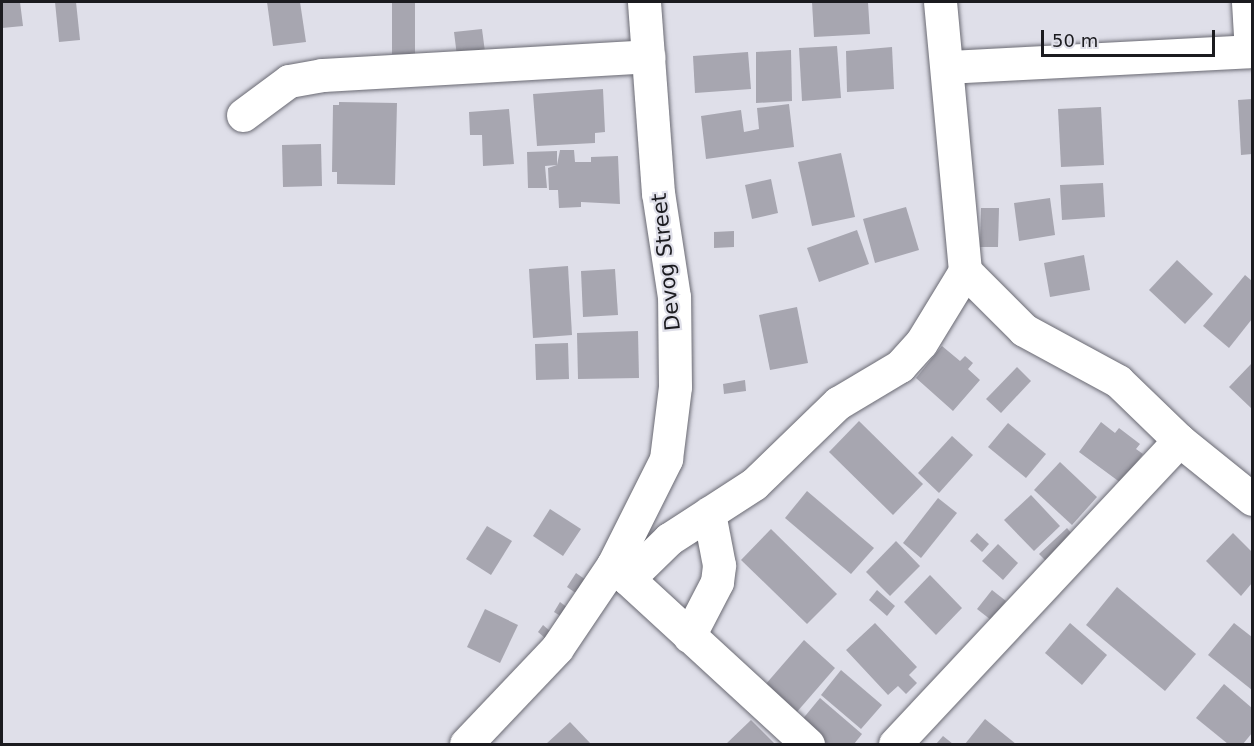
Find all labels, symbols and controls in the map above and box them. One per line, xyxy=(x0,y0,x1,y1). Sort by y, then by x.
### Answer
scale bar xyxy=(1044,18,1218,56)
text: 50 m xyxy=(1052,30,1098,51)
street label: Devog Street xyxy=(646,192,686,332)

